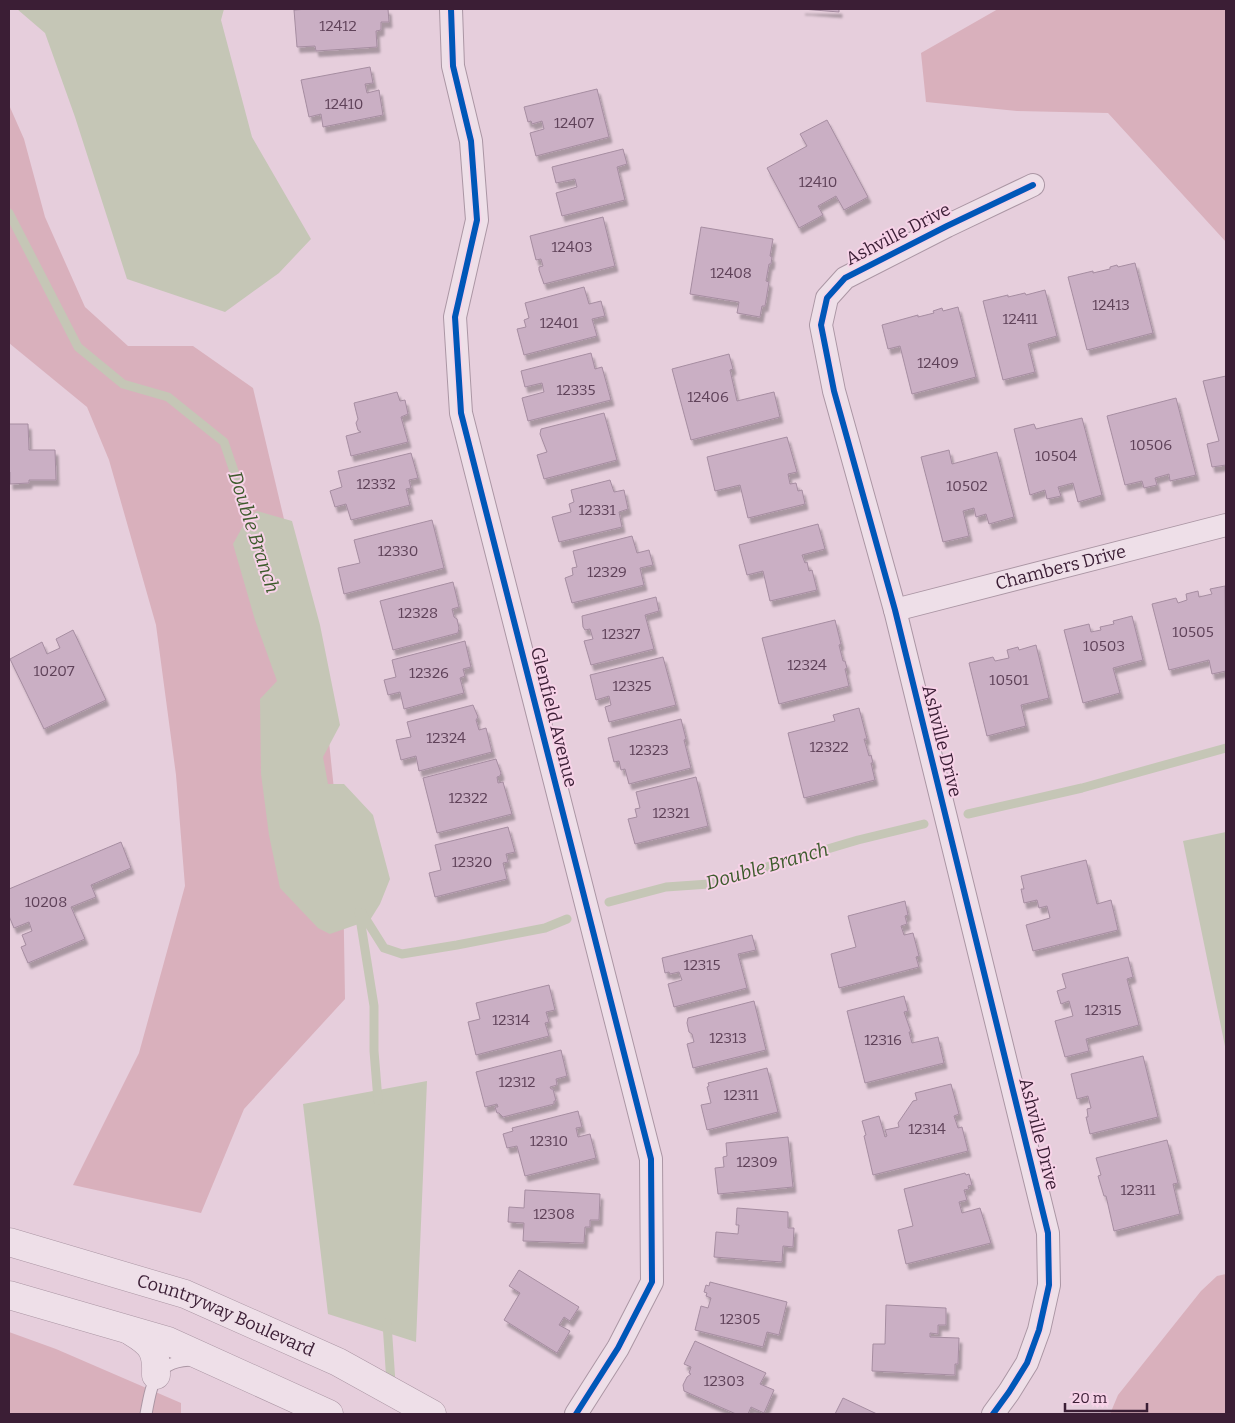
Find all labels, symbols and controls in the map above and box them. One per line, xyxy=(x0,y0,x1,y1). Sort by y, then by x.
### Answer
house number: 12412 xyxy=(319,17,357,35)
house number: 12410 xyxy=(325,95,363,113)
house number: 12407 xyxy=(554,114,595,132)
house number: 12410 xyxy=(799,173,837,191)
street label: Ashville Drive xyxy=(842,198,954,270)
house number: 12403 xyxy=(551,238,593,256)
house number: 12408 xyxy=(710,264,752,282)
house number: 12413 xyxy=(1092,296,1130,314)
house number: 12411 xyxy=(1002,310,1038,328)
house number: 12401 xyxy=(540,314,578,332)
house number: 12409 xyxy=(917,354,959,372)
house number: 12335 xyxy=(556,381,596,399)
house number: 12406 xyxy=(687,388,729,406)
house number: 10506 xyxy=(1130,436,1172,454)
house number: 10504 xyxy=(1035,447,1077,465)
water label: Double Branch xyxy=(224,468,284,596)
house number: 12332 xyxy=(356,475,396,493)
house number: 10502 xyxy=(946,477,988,495)
house number: 12331 xyxy=(578,501,616,519)
street label: Chambers Drive xyxy=(993,540,1128,595)
house number: 12330 xyxy=(378,542,418,560)
house number: 12329 xyxy=(587,563,627,581)
house number: 12328 xyxy=(398,604,438,622)
house number: 10505 xyxy=(1172,623,1214,641)
house number: 12327 xyxy=(602,625,641,643)
house number: 10503 xyxy=(1083,637,1125,655)
street label: Glenfield Avenue xyxy=(526,645,582,789)
house number: 12324 xyxy=(787,656,827,674)
house number: 10207 xyxy=(33,662,75,680)
house number: 12326 xyxy=(409,664,449,682)
house number: 10501 xyxy=(989,671,1029,689)
house number: 12325 xyxy=(613,677,651,695)
street label: Ashville Drive xyxy=(917,683,967,799)
house number: 12324 xyxy=(426,729,466,747)
house number: 12322 xyxy=(809,738,849,756)
house number: 12323 xyxy=(629,741,669,759)
house number: 12322 xyxy=(448,789,488,807)
house number: 12321 xyxy=(652,804,690,822)
water label: Double Branch xyxy=(703,838,831,894)
house number: 12320 xyxy=(452,853,492,871)
house number: 10208 xyxy=(25,893,67,911)
house number: 12315 xyxy=(684,956,720,974)
house number: 12315 xyxy=(1085,1001,1121,1019)
house number: 12314 xyxy=(492,1011,530,1029)
house number: 12313 xyxy=(709,1029,747,1047)
house number: 12316 xyxy=(864,1031,902,1049)
house number: 12312 xyxy=(498,1073,536,1091)
street label: Ashville Drive xyxy=(1014,1076,1064,1192)
house number: 12311 xyxy=(724,1086,758,1104)
house number: 12314 xyxy=(908,1120,946,1138)
house number: 12310 xyxy=(530,1132,568,1150)
house number: 12309 xyxy=(736,1153,778,1171)
house number: 12311 xyxy=(1121,1181,1155,1199)
house number: 12308 xyxy=(533,1205,575,1223)
street label: Countryway Boulevard xyxy=(134,1269,318,1361)
house number: 12305 xyxy=(720,1310,760,1328)
house number: 12303 xyxy=(704,1372,744,1390)
scale bar xyxy=(1065,1380,1148,1412)
text: 20 m xyxy=(1072,1389,1108,1407)

